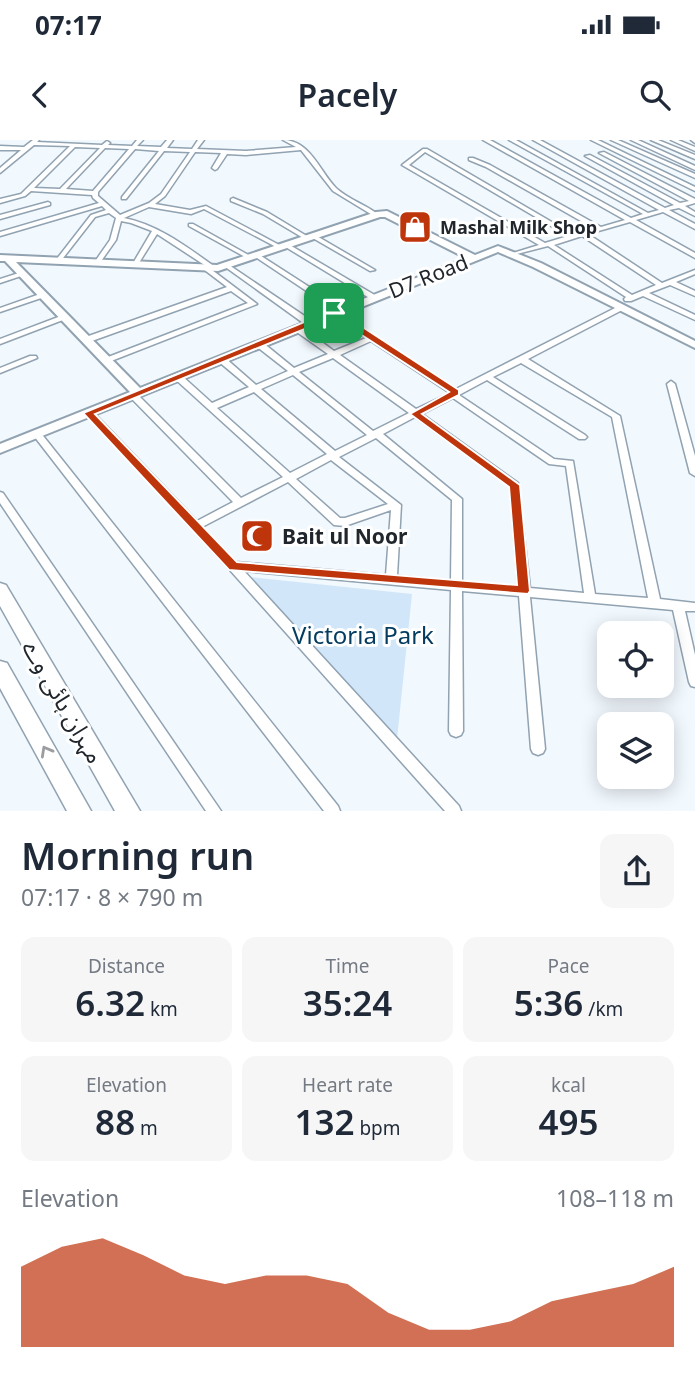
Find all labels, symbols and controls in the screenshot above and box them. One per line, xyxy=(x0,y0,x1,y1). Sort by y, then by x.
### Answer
text: 07:17 xyxy=(35,7,102,43)
text: Pacely xyxy=(298,73,397,116)
icon: back xyxy=(21,76,59,114)
icon: search xyxy=(636,76,674,114)
shop icon: Mashal Milk Shop xyxy=(396,208,434,246)
place label: Mashal Milk Shop xyxy=(440,215,597,239)
street label: D7 Road xyxy=(384,247,472,305)
pin xyxy=(304,283,364,343)
icon: arrive xyxy=(315,294,353,332)
mosque icon: Bait ul Noor xyxy=(238,517,276,555)
place label: Bait ul Noor xyxy=(282,522,408,550)
park label: Victoria Park xyxy=(292,618,434,651)
map controls xyxy=(597,621,674,789)
button: locate xyxy=(597,621,674,698)
street label: مہران ہائی وے xyxy=(15,633,113,769)
button: layers xyxy=(597,712,674,789)
one-way arrow xyxy=(41,746,54,759)
text: Morning run xyxy=(21,829,254,881)
button: share xyxy=(600,834,674,908)
text: 07:17 · 8 × 790 m xyxy=(21,881,203,913)
text: Distance xyxy=(88,953,165,979)
text: Time xyxy=(326,953,369,979)
text: Pace xyxy=(548,953,590,979)
text: 6.32 xyxy=(75,979,145,1026)
text: 35:24 xyxy=(303,979,392,1026)
text: 5:36 xyxy=(514,979,583,1026)
text: km xyxy=(145,996,178,1022)
text: /km xyxy=(583,996,623,1022)
text: Elevation xyxy=(86,1072,167,1098)
text: Heart rate xyxy=(302,1072,393,1098)
text: kcal xyxy=(551,1072,586,1098)
text: 88 xyxy=(95,1098,135,1145)
text: 132 xyxy=(294,1098,354,1145)
text: 495 xyxy=(538,1098,599,1145)
text: m xyxy=(135,1115,158,1141)
text: bpm xyxy=(354,1115,401,1141)
text: Elevation xyxy=(21,1182,119,1214)
text: 108–118 m xyxy=(556,1182,674,1214)

